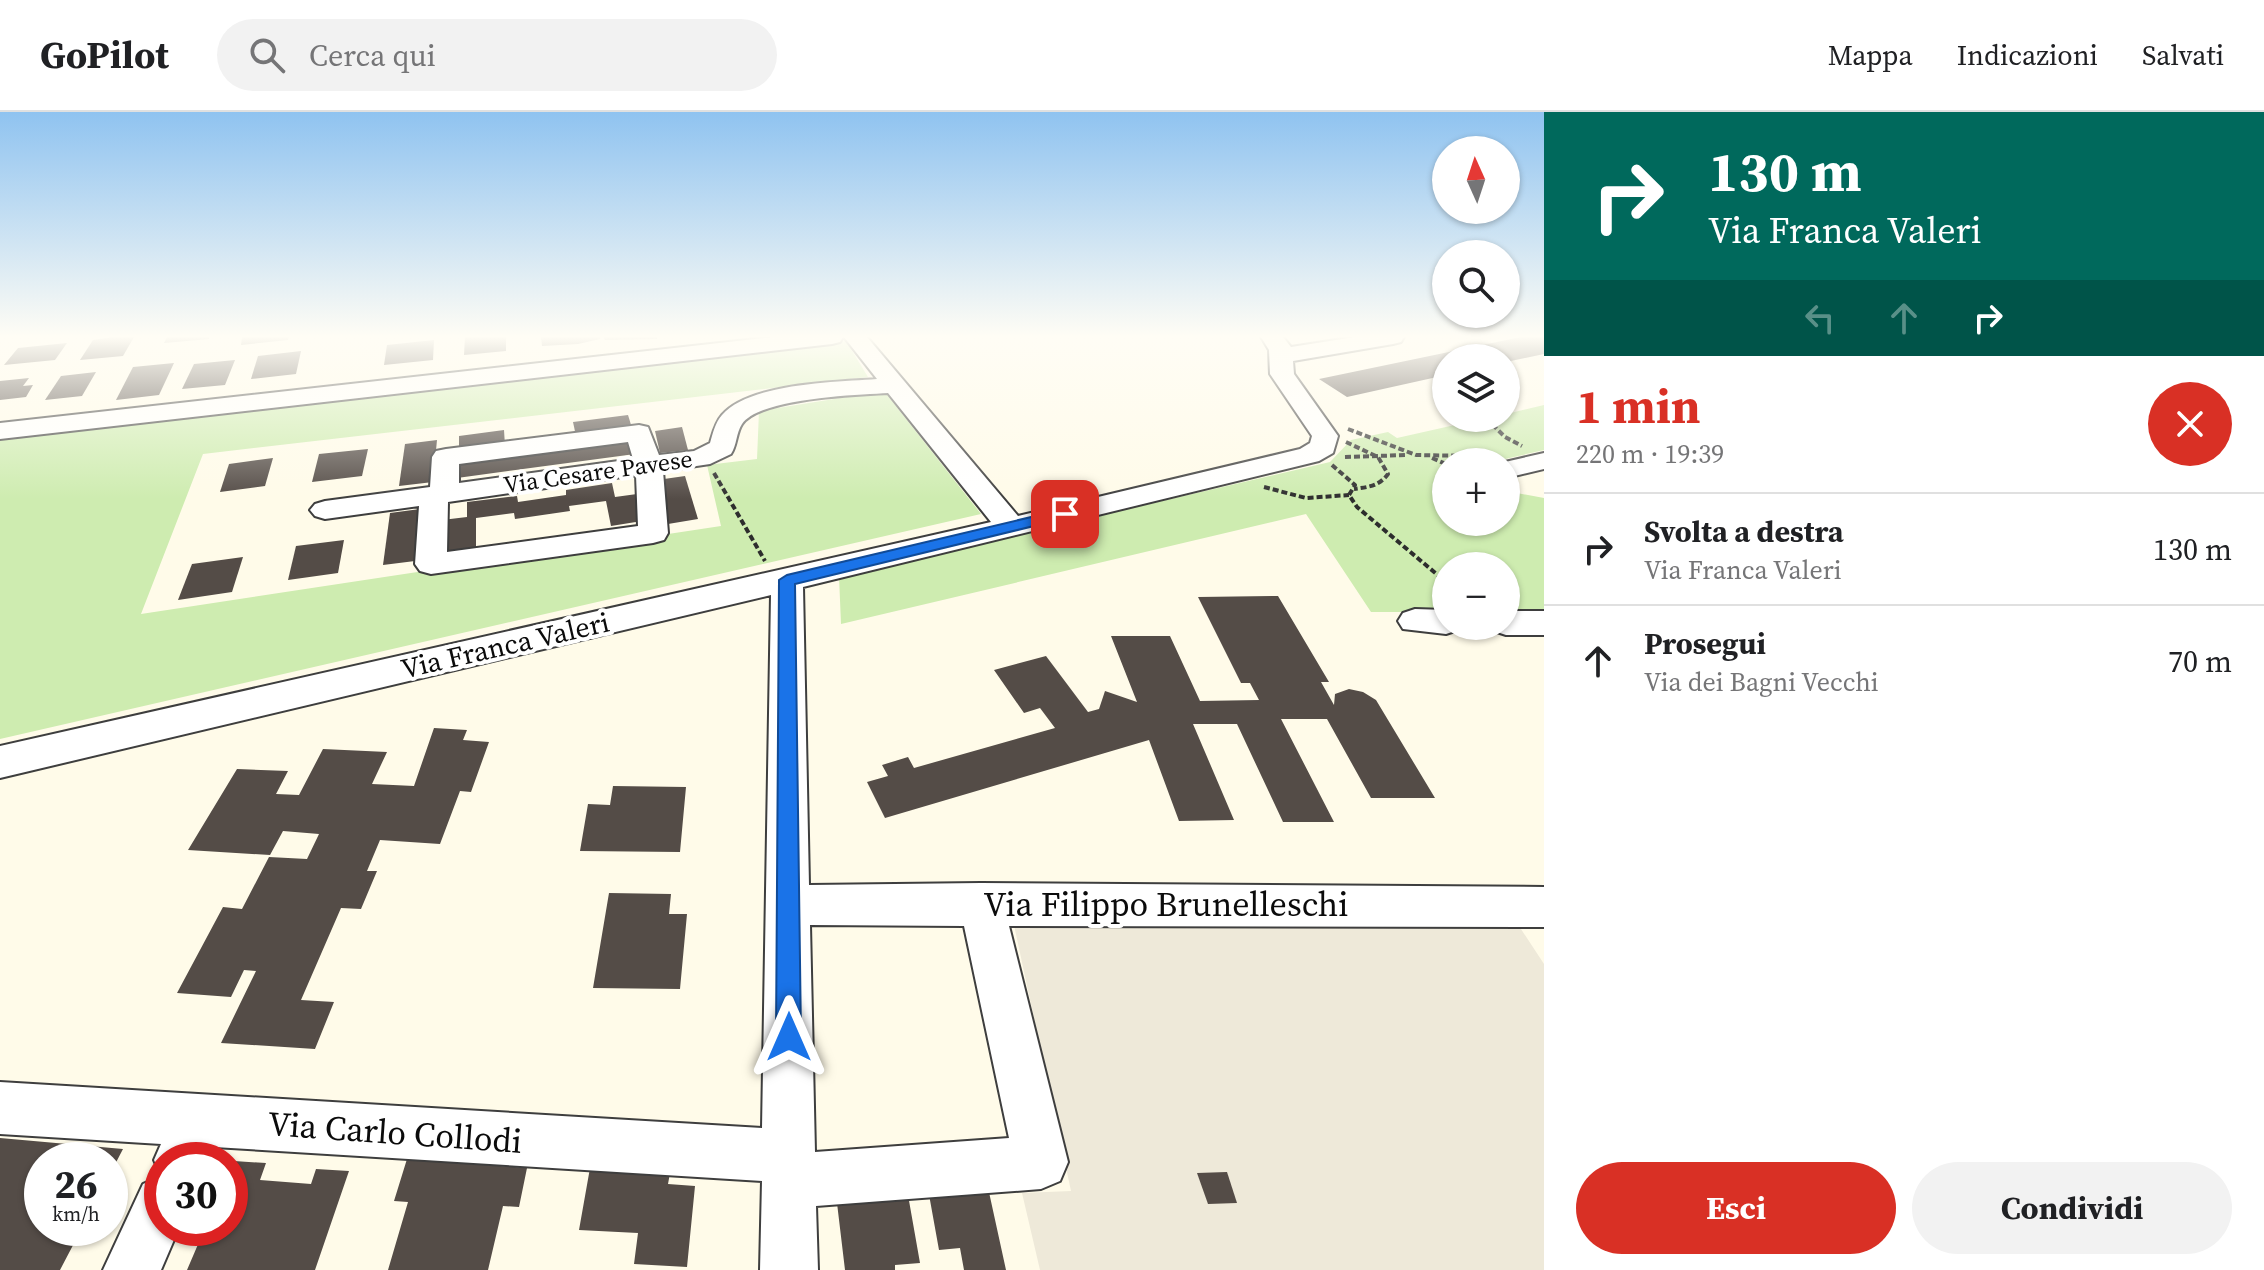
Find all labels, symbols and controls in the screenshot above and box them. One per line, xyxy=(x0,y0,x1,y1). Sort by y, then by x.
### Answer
search box xyxy=(217,19,777,91)
text: GoPilot xyxy=(40,29,169,81)
icon: search xyxy=(245,33,289,77)
text: Cerca qui xyxy=(309,35,436,76)
text: Mappa xyxy=(1828,36,1913,74)
text: Indicazioni xyxy=(1957,36,2098,74)
text: Salvati xyxy=(2142,36,2224,74)
text: 130 m xyxy=(1708,133,1862,210)
north arrow xyxy=(1432,136,1520,224)
map controls xyxy=(1432,136,1520,640)
icon: right xyxy=(1576,144,1680,248)
text: Via Franca Valeri xyxy=(1708,206,1981,255)
button: search xyxy=(1432,240,1520,328)
icon: left xyxy=(1798,296,1842,340)
icon: ahead xyxy=(1882,296,1926,340)
icon: right xyxy=(1966,296,2010,340)
button: layers xyxy=(1432,344,1520,432)
text: 1 min xyxy=(1576,373,1701,439)
button: close xyxy=(2148,382,2232,466)
text: 220 m · 19:39 xyxy=(1576,436,1724,472)
street label: Via Cesare Pavese xyxy=(501,442,695,501)
button: + xyxy=(1432,448,1520,536)
pin xyxy=(1031,480,1099,548)
icon: arrive xyxy=(1043,492,1087,536)
text: Svolta a destra xyxy=(1644,511,1844,552)
icon: right xyxy=(1576,527,1620,571)
text: 130 m xyxy=(2153,529,2232,570)
button: − xyxy=(1432,552,1520,640)
text: Via Franca Valeri xyxy=(1644,552,1842,588)
street label: Via Franca Valeri xyxy=(397,603,613,687)
text: Prosegui xyxy=(1644,623,1766,664)
icon: ahead xyxy=(1576,639,1620,683)
text: 70 m xyxy=(2168,641,2232,682)
text: Via dei Bagni Vecchi xyxy=(1644,664,1879,700)
street label: Via Filippo Brunelleschi xyxy=(984,881,1348,927)
position arrow xyxy=(747,995,831,1079)
street label: Via Carlo Collodi xyxy=(266,1100,524,1164)
speed limit sign: 30 xyxy=(144,1142,248,1246)
text: 26 xyxy=(54,1157,98,1211)
button: Esci xyxy=(1576,1162,1896,1254)
button: Condividi xyxy=(1912,1162,2232,1254)
text: km/h xyxy=(52,1200,100,1228)

